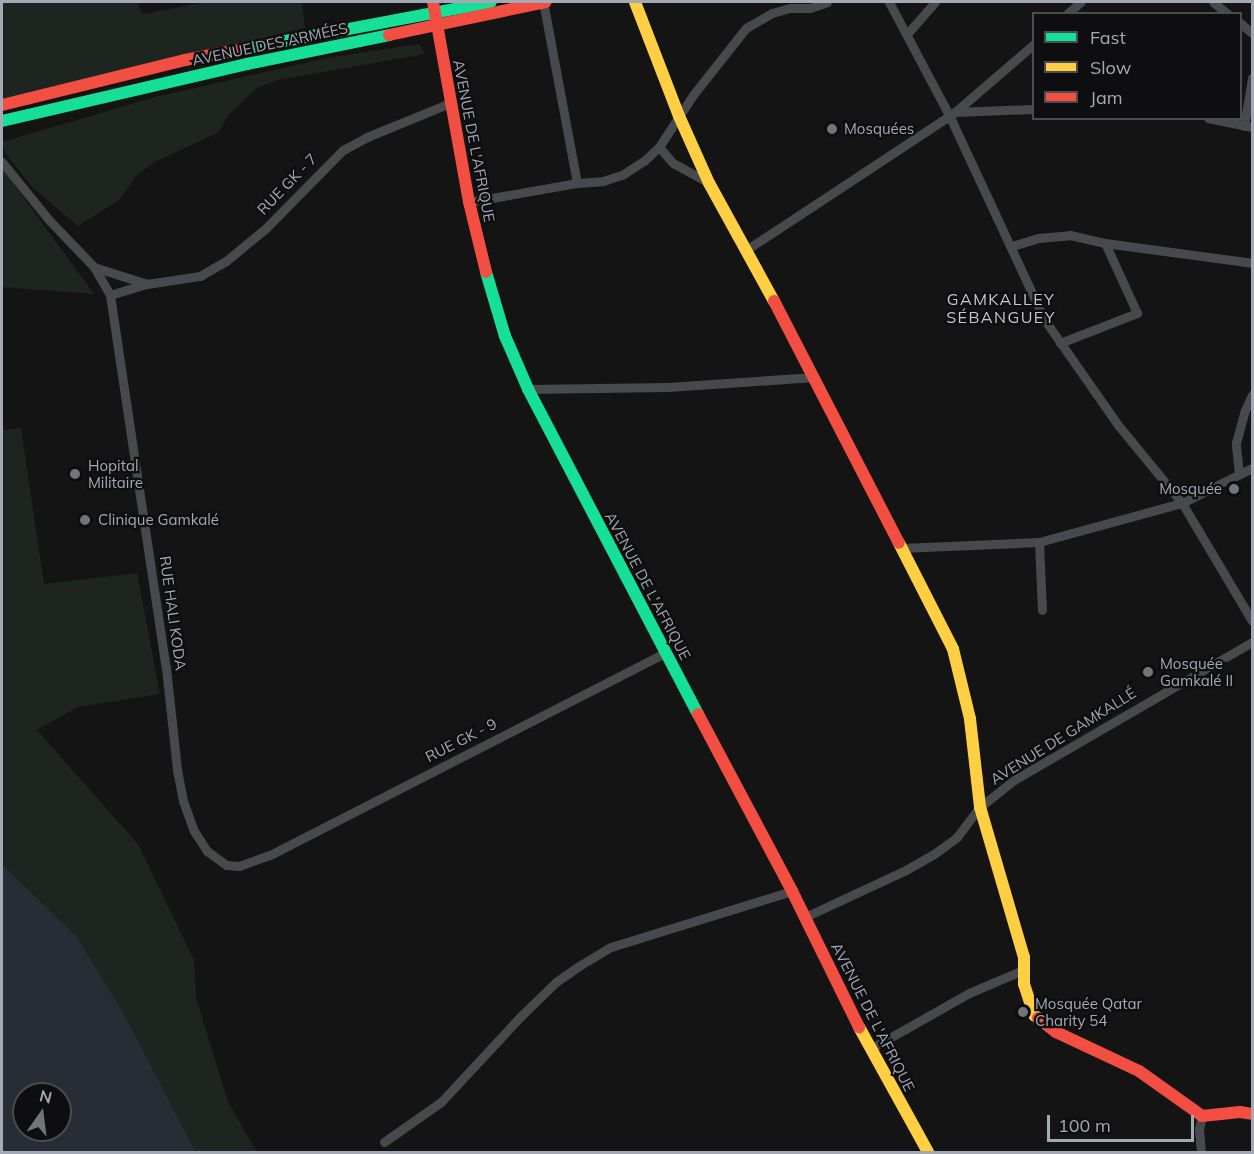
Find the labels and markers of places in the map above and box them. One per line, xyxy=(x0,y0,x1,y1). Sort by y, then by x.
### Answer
place label: Mosquées xyxy=(844,120,914,138)
marker: Mosquées xyxy=(825,122,839,136)
place label: Hopital Militaire xyxy=(88,456,143,491)
marker: Hopital Militaire xyxy=(66,465,84,483)
place label: Mosquée xyxy=(1159,480,1222,498)
marker: Mosquée xyxy=(1227,482,1241,496)
marker: Clinique Gamkalé xyxy=(76,511,94,529)
place label: Clinique Gamkalé xyxy=(98,511,219,529)
place label: Mosquée Gamkalé II xyxy=(1160,654,1233,689)
marker: Mosquée Gamkalé II xyxy=(1141,665,1155,679)
place label: Mosquée Qatar Charity 54 xyxy=(1035,994,1142,1029)
marker: Mosquée Qatar Charity 54 xyxy=(1016,1005,1030,1019)

